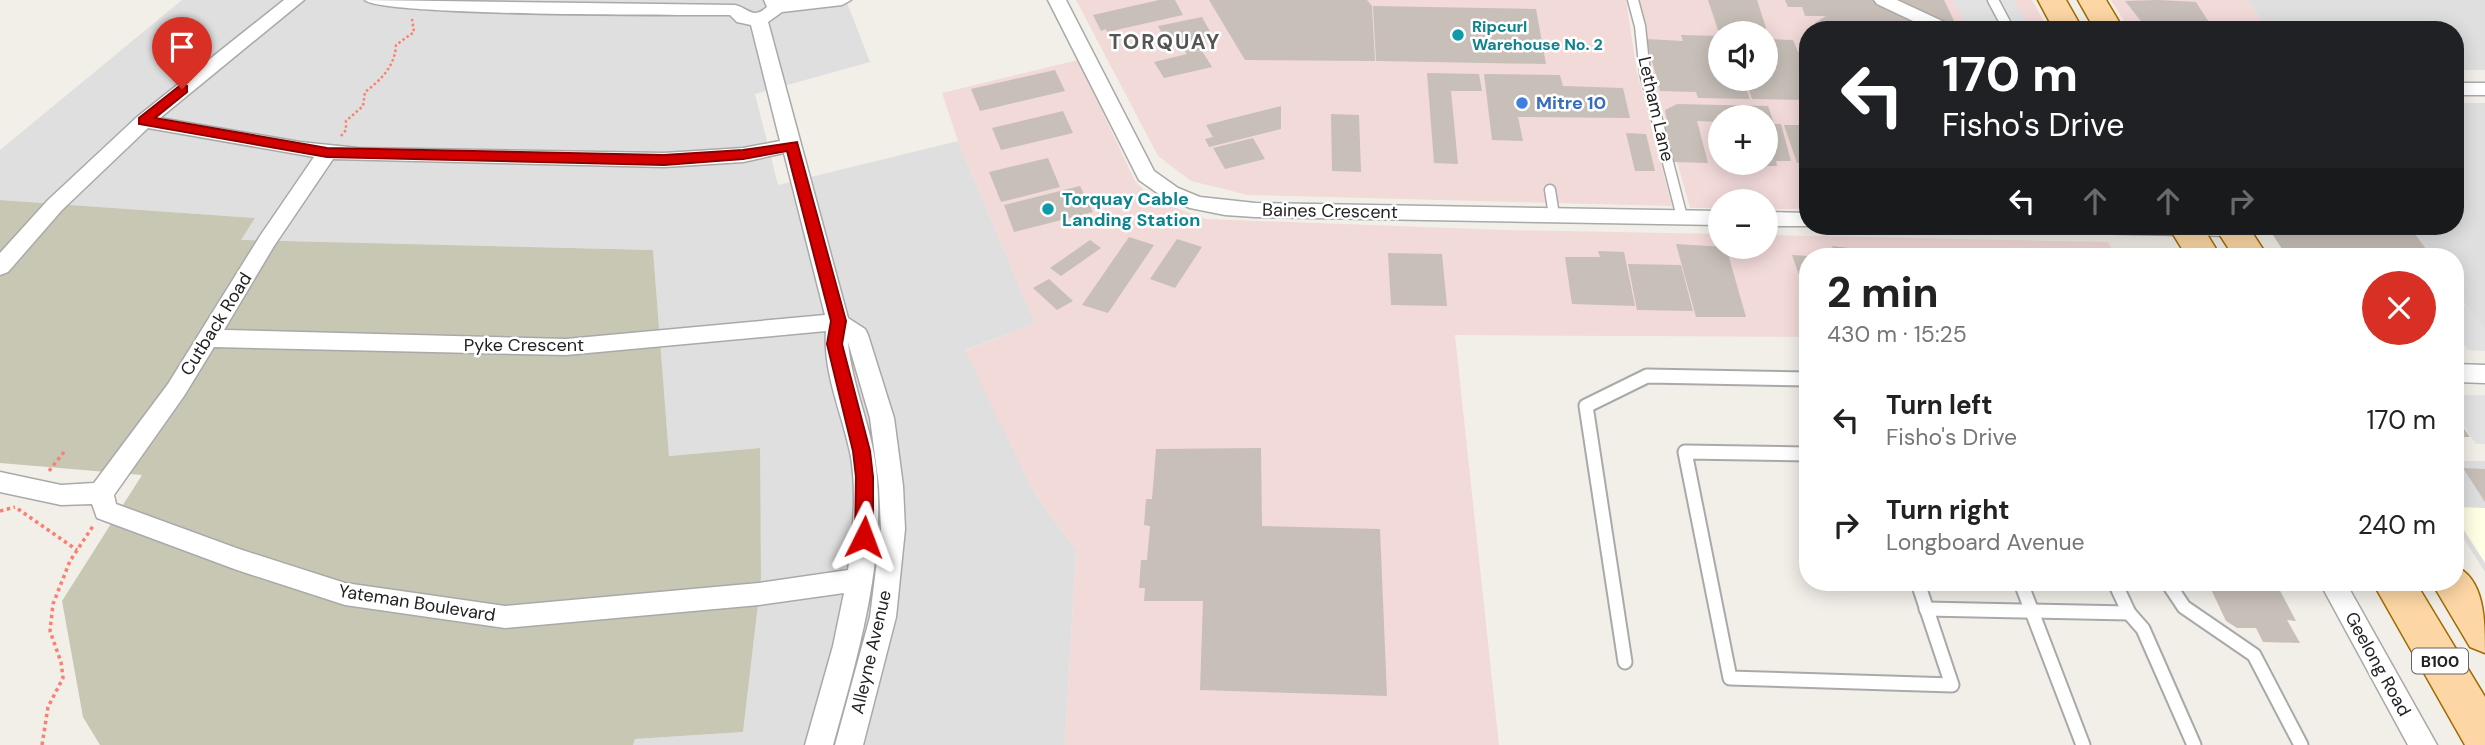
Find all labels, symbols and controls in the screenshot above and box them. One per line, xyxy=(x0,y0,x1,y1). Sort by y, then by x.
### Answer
place label: Ripcurl Warehouse No. 2 xyxy=(1472,16,1603,55)
pin xyxy=(152,17,212,89)
map controls xyxy=(1708,21,1778,259)
button: sound xyxy=(1708,21,1778,91)
marker: Ripcurl Warehouse No. 2 xyxy=(1450,27,1466,43)
icon: arrive xyxy=(163,28,201,66)
district label: TORQUAY xyxy=(1109,28,1221,56)
text: 170 m xyxy=(1942,42,2078,106)
icon: left xyxy=(1827,49,1918,140)
street label: Letham Lane xyxy=(1632,54,1680,164)
place label: Mitre 10 xyxy=(1536,91,1606,115)
marker: Mitre 10 xyxy=(1514,95,1530,111)
text: Fisho's Drive xyxy=(1942,104,2124,146)
button: + xyxy=(1708,105,1778,175)
icon: left xyxy=(2003,182,2041,220)
icon: ahead xyxy=(2076,182,2114,220)
icon: ahead xyxy=(2149,182,2187,220)
icon: right xyxy=(2222,182,2260,220)
place label: Torquay Cable Landing Station xyxy=(1062,187,1200,232)
button: − xyxy=(1708,189,1778,259)
street label: Baines Crescent xyxy=(1262,198,1398,224)
marker: Torquay Cable Landing Station xyxy=(1040,201,1056,217)
text: 2 min xyxy=(1827,265,1938,320)
street label: Cutback Road xyxy=(175,268,257,380)
button: close xyxy=(2362,271,2436,345)
text: 430 m · 15:25 xyxy=(1827,319,1967,349)
street label: Pyke Crescent xyxy=(464,333,584,357)
text: Turn left xyxy=(1886,388,1993,422)
icon: left xyxy=(1827,401,1865,439)
text: 170 m xyxy=(2367,403,2436,437)
text: Fisho's Drive xyxy=(1886,422,2017,452)
text: Turn right xyxy=(1886,493,2010,527)
position arrow xyxy=(827,500,901,574)
icon: right xyxy=(1827,506,1865,544)
text: 240 m xyxy=(2358,508,2436,542)
text: Longboard Avenue xyxy=(1886,527,2085,557)
street label: Yateman Boulevard xyxy=(337,579,497,627)
street label: Alleyne Avenue xyxy=(845,588,897,716)
street label: Geelong Road xyxy=(2339,608,2417,720)
road number: B100 xyxy=(2412,648,2468,674)

